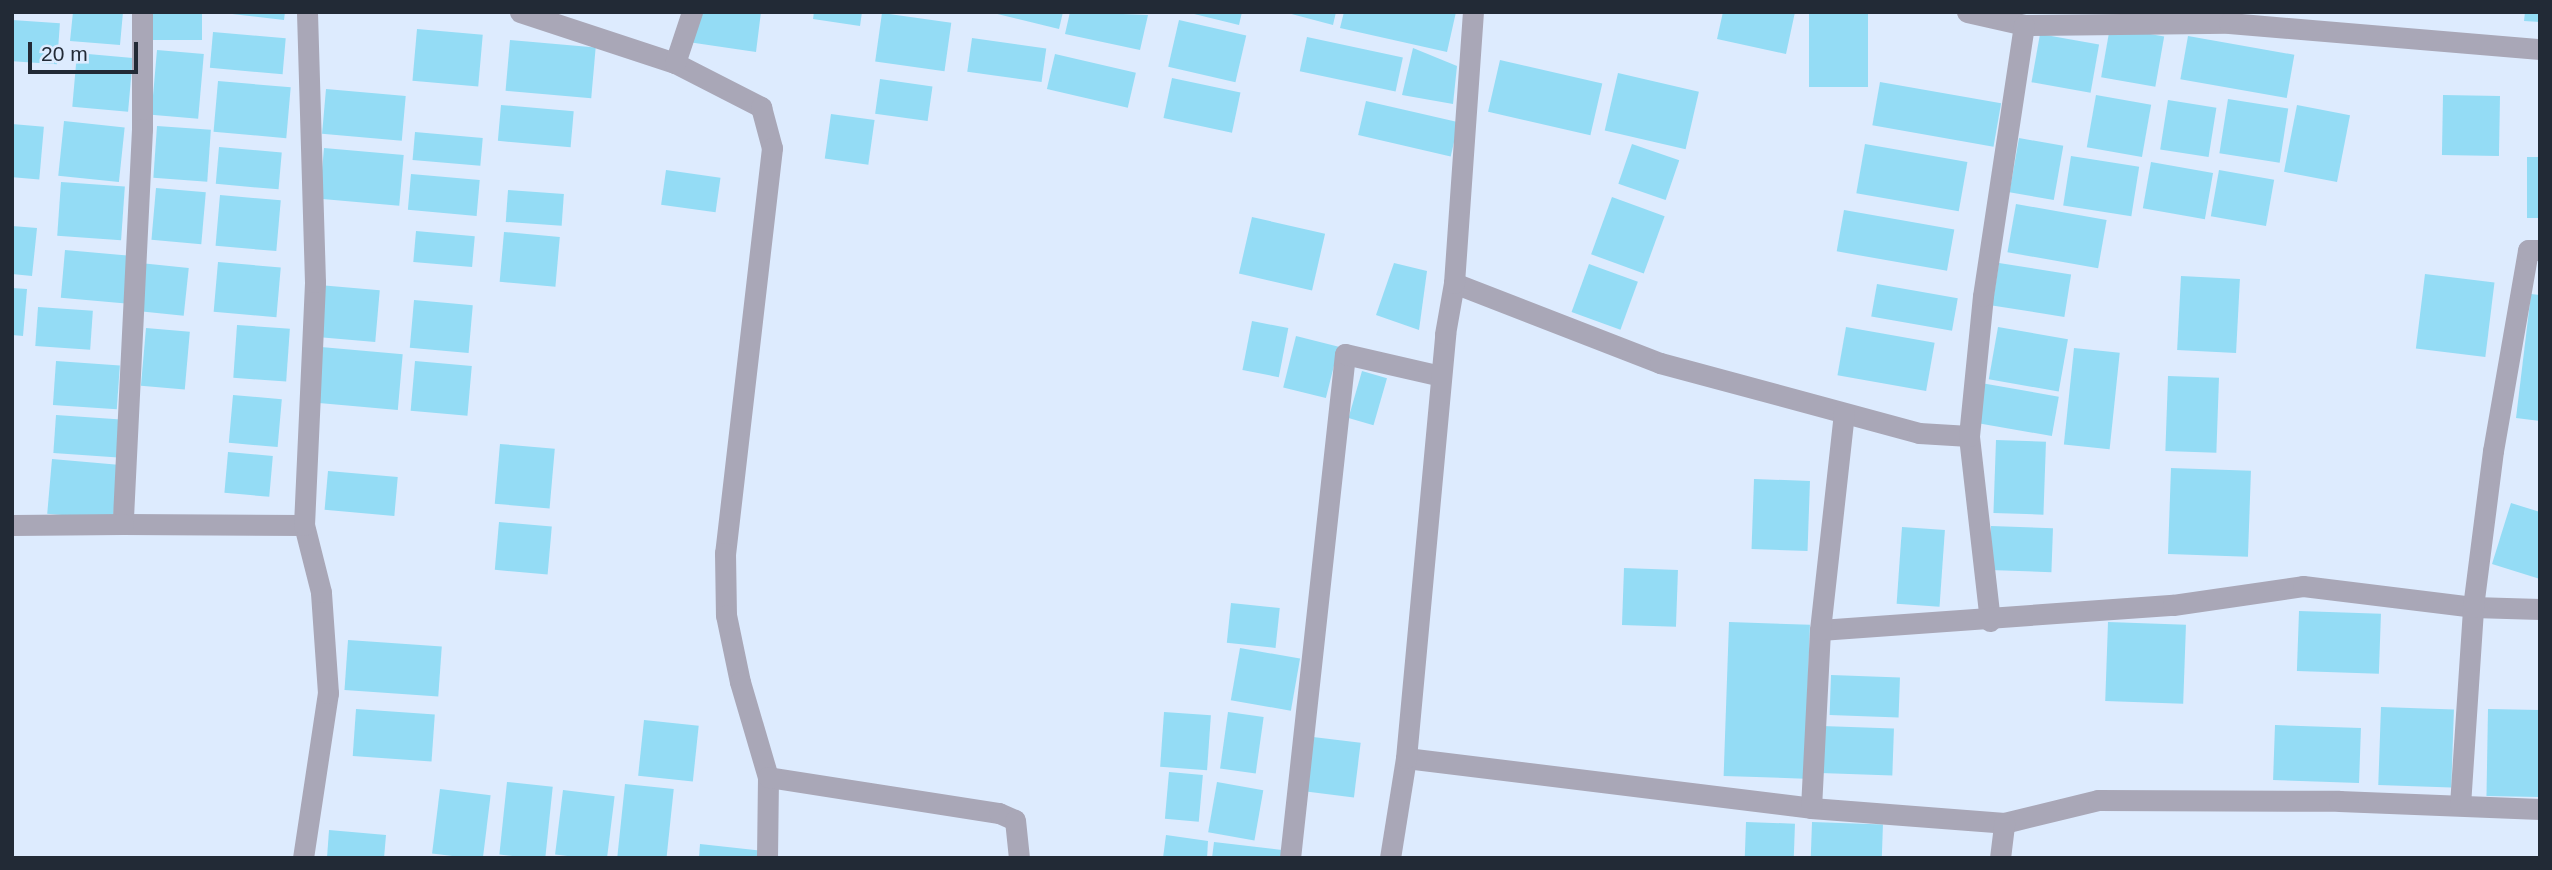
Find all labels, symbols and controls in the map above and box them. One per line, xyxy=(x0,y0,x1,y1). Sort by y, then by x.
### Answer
scale bar xyxy=(32,28,142,72)
text: 20 m xyxy=(41,42,88,65)

